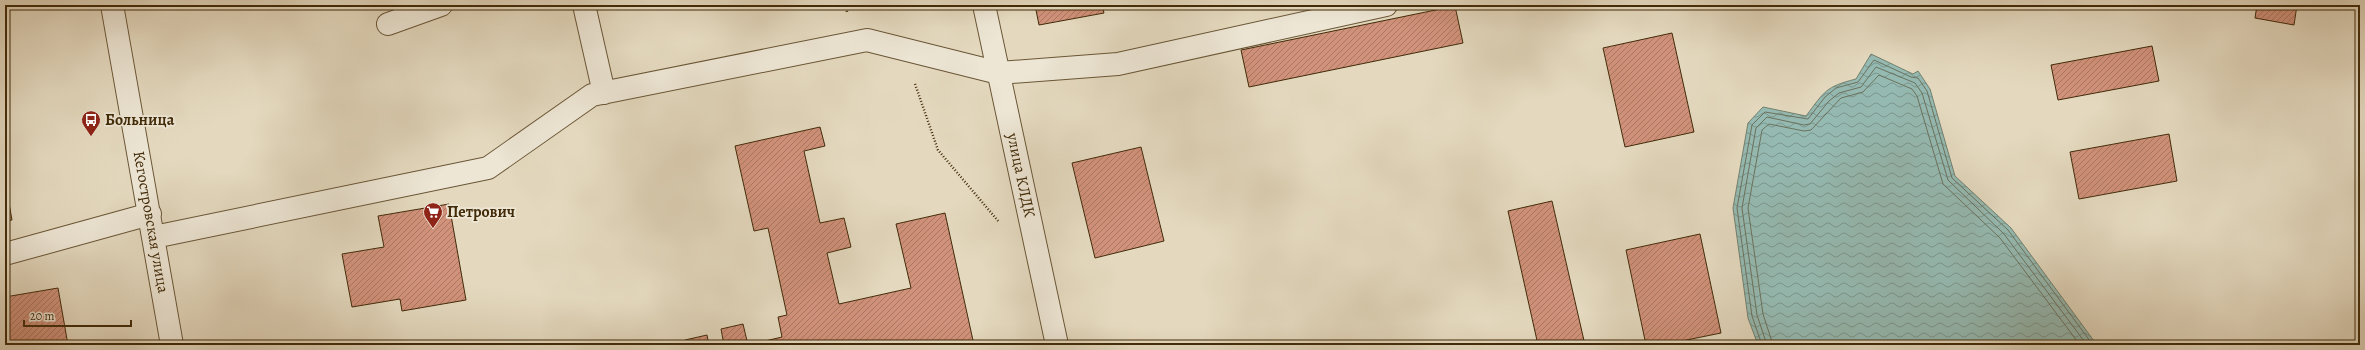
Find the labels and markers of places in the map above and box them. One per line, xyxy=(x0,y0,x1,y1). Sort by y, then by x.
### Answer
bus stop icon: Больница xyxy=(80,109,102,137)
place label: Больница xyxy=(105,109,175,131)
supermarket icon: Петрович xyxy=(422,201,444,229)
place label: Петрович xyxy=(447,201,515,223)

